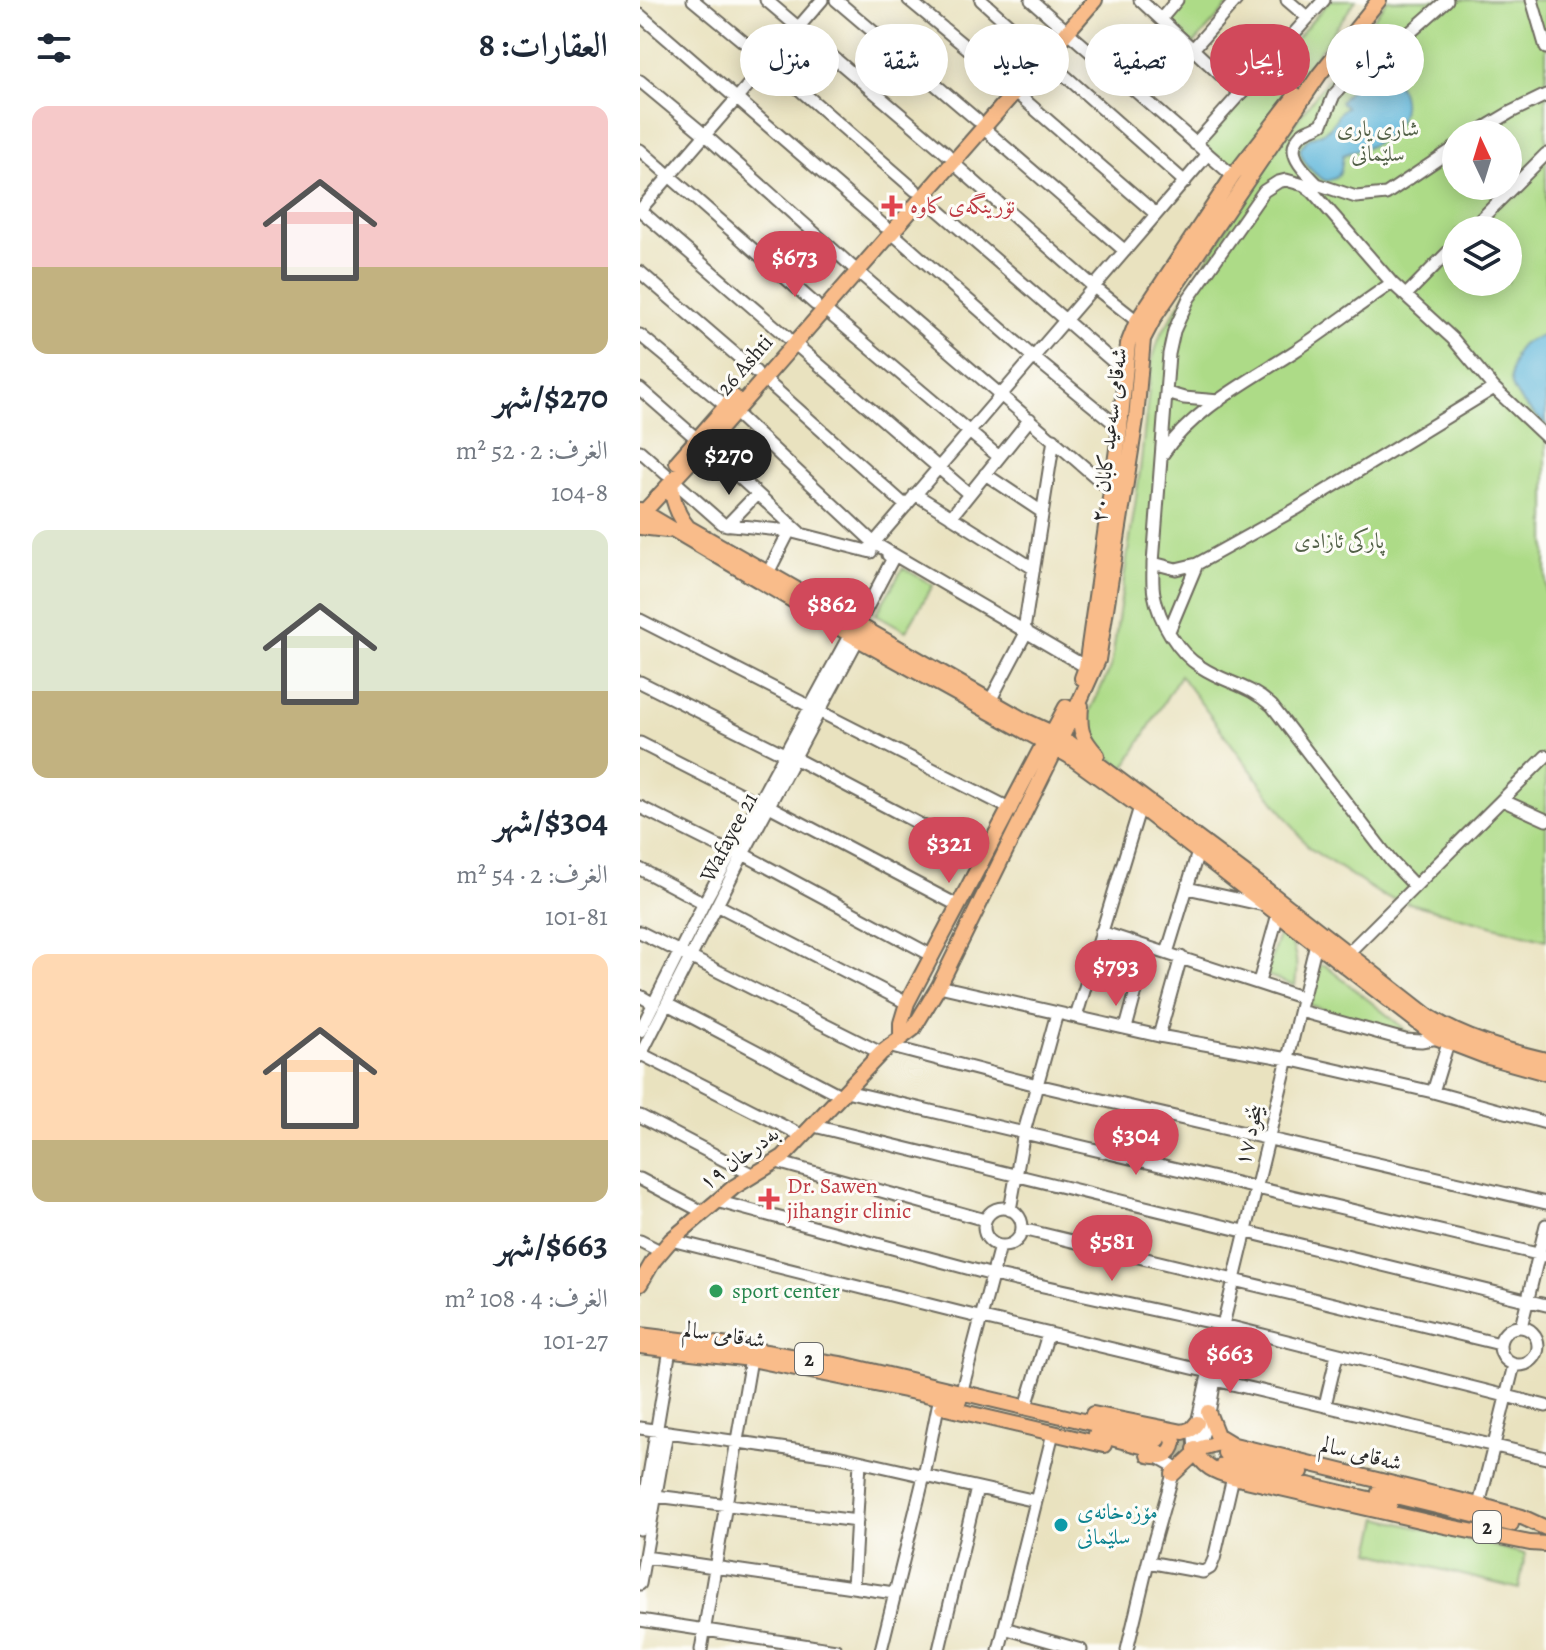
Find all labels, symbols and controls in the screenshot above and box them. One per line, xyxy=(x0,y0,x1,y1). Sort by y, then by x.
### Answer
text: العقارات: 8 xyxy=(479,21,608,68)
chip: منزل xyxy=(740,24,839,96)
chip: شقة xyxy=(855,24,948,96)
chip: جديد xyxy=(964,24,1069,96)
chip: تصفية xyxy=(1085,24,1194,96)
chip: إيجار xyxy=(1210,24,1310,96)
chip: شراء xyxy=(1326,24,1424,96)
icon: filters xyxy=(32,26,76,70)
park label: شاری یاری سلێمانی xyxy=(1337,114,1419,169)
north arrow xyxy=(1442,120,1522,200)
map controls xyxy=(1442,120,1522,296)
icon: home xyxy=(248,158,392,302)
place label: نۆرینگەی کاوە xyxy=(910,191,1015,221)
marker: نۆرینگەی کاوە xyxy=(881,195,903,217)
button: layers xyxy=(1442,216,1522,296)
pin: $673 xyxy=(748,231,842,299)
text: $673 xyxy=(772,239,818,274)
street label: 26 Ashti xyxy=(710,328,780,402)
street label: شەقامی سەعید کابان ٢٠ xyxy=(1083,346,1135,524)
text: $270/شهر xyxy=(494,373,608,420)
pin: $270 xyxy=(682,429,776,497)
text: الغرف: 2 · 52 m² xyxy=(456,433,608,468)
text: $270 xyxy=(705,437,753,472)
text: 104-8 xyxy=(551,475,608,510)
park label: پارکی ئازادی xyxy=(1294,526,1386,557)
pin: $862 xyxy=(785,578,879,646)
icon: home xyxy=(248,582,392,726)
text: $862 xyxy=(807,586,857,621)
street label: Wafayee 21 xyxy=(692,787,765,888)
text: $304/شهر xyxy=(494,797,608,844)
pin: $321 xyxy=(902,817,996,885)
text: $321 xyxy=(926,825,972,860)
text: الغرف: 2 · 54 m² xyxy=(456,857,608,892)
text: 101-81 xyxy=(545,899,608,934)
pin: $793 xyxy=(1069,940,1163,1008)
text: $793 xyxy=(1093,948,1139,983)
icon: home xyxy=(248,1006,392,1150)
street label: بێخود ١٧ xyxy=(1227,1101,1271,1169)
pin: $304 xyxy=(1089,1109,1183,1177)
text: $304 xyxy=(1112,1117,1160,1152)
street label: بەدرخان ١٩ xyxy=(693,1119,785,1197)
place label: Dr. Sawen jihangir clinic xyxy=(787,1171,911,1226)
marker: Dr. Sawen jihangir clinic xyxy=(758,1188,780,1210)
pin: $581 xyxy=(1065,1215,1159,1283)
text: $663/شهر xyxy=(496,1221,608,1268)
text: $581 xyxy=(1089,1223,1135,1258)
place label: sport center xyxy=(732,1276,840,1306)
text: الغرف: 4 · 108 m² xyxy=(445,1281,608,1316)
marker: sport center xyxy=(707,1282,725,1300)
street label: شەقامی سالم xyxy=(680,1314,767,1360)
text: 101-27 xyxy=(543,1323,608,1358)
pin: $663 xyxy=(1183,1327,1277,1395)
text: $663 xyxy=(1206,1335,1254,1370)
road number: 2 xyxy=(795,1343,823,1375)
street label: شەقامی سالم xyxy=(1316,1429,1405,1482)
place label: مۆزەخانەی سلێمانی xyxy=(1077,1497,1158,1552)
road number: 2 xyxy=(1473,1511,1501,1543)
marker: مۆزەخانەی سلێمانی xyxy=(1052,1516,1070,1534)

